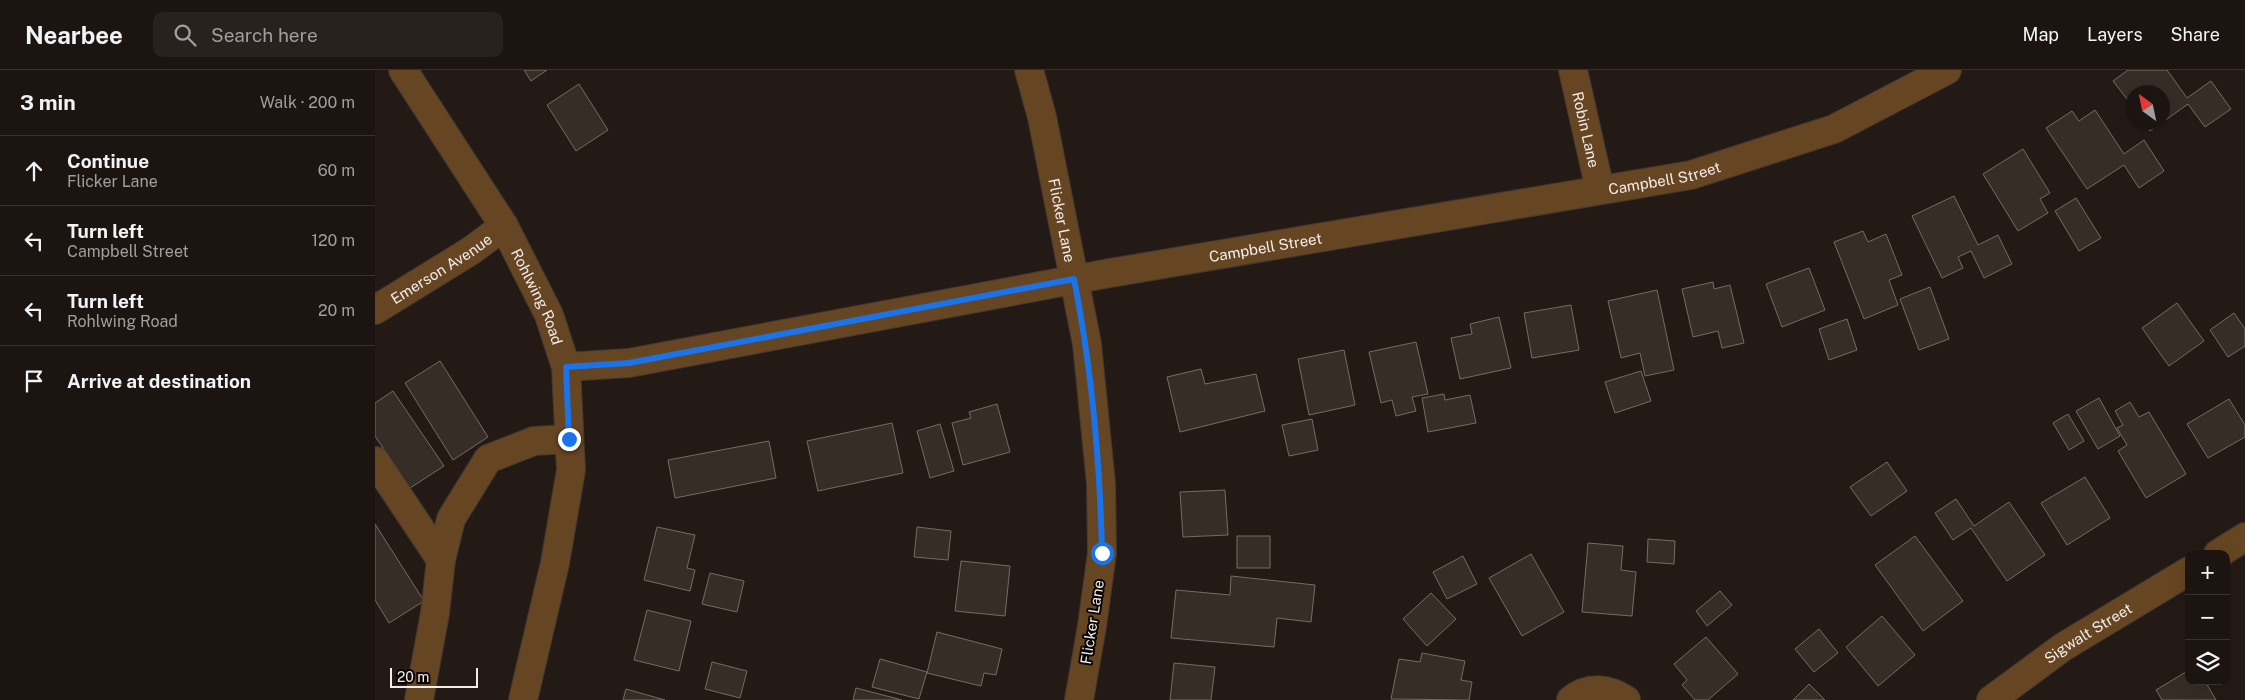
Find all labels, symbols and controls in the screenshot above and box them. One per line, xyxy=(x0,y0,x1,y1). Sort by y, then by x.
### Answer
search box xyxy=(153,12,503,57)
text: Nearbee xyxy=(25,21,123,49)
icon: search xyxy=(171,21,199,49)
text: Search here xyxy=(211,24,318,46)
text: Map xyxy=(2023,24,2059,45)
text: Layers xyxy=(2087,24,2143,45)
text: Share xyxy=(2171,24,2220,45)
north arrow xyxy=(2125,85,2170,130)
text: 3 min xyxy=(20,90,76,115)
street label: Robin Lane xyxy=(1570,90,1603,169)
text: Walk · 200 m xyxy=(260,93,355,112)
text: Continue xyxy=(67,150,149,172)
icon: ahead xyxy=(20,157,48,185)
street label: Campbell Street xyxy=(1607,158,1723,197)
text: 60 m xyxy=(318,161,355,180)
text: Flicker Lane xyxy=(67,172,158,191)
street label: Flicker Lane xyxy=(1046,177,1079,264)
text: Turn left xyxy=(67,220,144,242)
icon: left xyxy=(20,227,48,255)
street label: Campbell Street xyxy=(1208,229,1323,265)
street label: Emerson Avenue xyxy=(387,230,495,307)
text: 120 m xyxy=(311,231,355,250)
text: Campbell Street xyxy=(67,242,189,261)
street label: Rohlwing Road xyxy=(508,246,567,347)
text: Turn left xyxy=(67,290,144,312)
icon: left xyxy=(20,297,48,325)
text: 20 m xyxy=(318,301,355,320)
text: Rohlwing Road xyxy=(67,312,178,331)
icon: arrive xyxy=(20,367,48,395)
text: Arrive at destination xyxy=(67,370,251,392)
route end xyxy=(558,428,581,451)
route start xyxy=(1091,542,1114,565)
map controls xyxy=(2185,550,2230,685)
button: + xyxy=(2185,550,2230,595)
street label: Flicker Lane xyxy=(1077,579,1107,665)
button: − xyxy=(2185,595,2230,640)
street label: Sigwalt Street xyxy=(2041,599,2135,667)
button: layers xyxy=(2185,640,2230,685)
scale bar xyxy=(390,665,477,688)
text: 20 m xyxy=(397,669,429,685)

